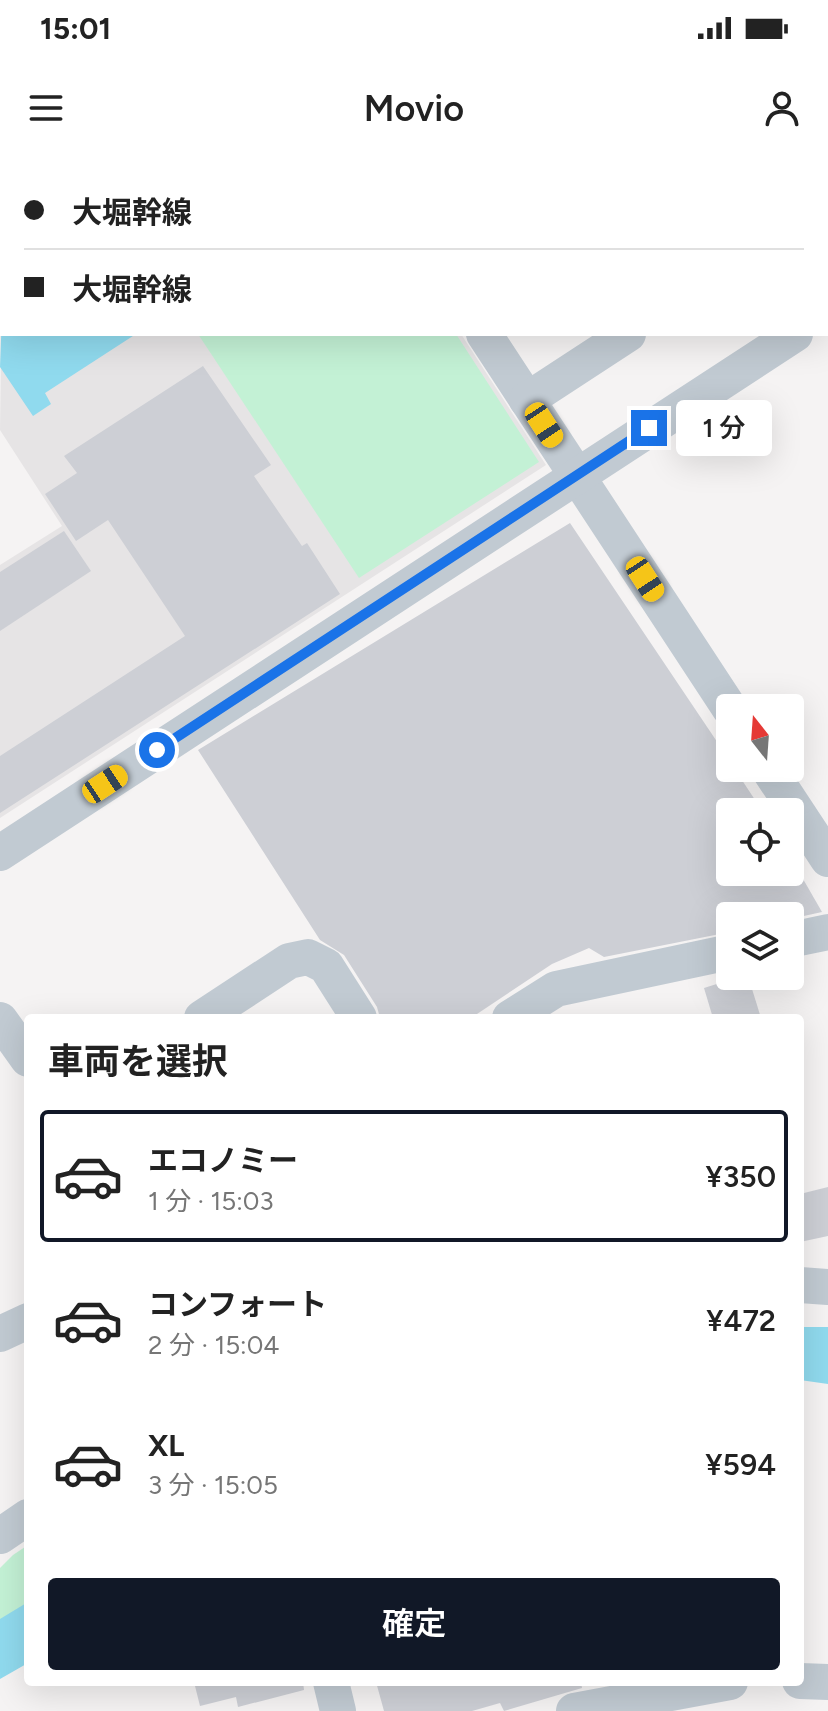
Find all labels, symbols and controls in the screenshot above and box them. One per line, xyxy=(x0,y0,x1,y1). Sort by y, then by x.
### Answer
text: 15:01 xyxy=(40,10,111,47)
icon: menu xyxy=(24,86,68,130)
icon: person xyxy=(760,86,804,130)
text: Movio xyxy=(364,87,464,130)
text: 大堀幹線 xyxy=(72,194,192,231)
text: 大堀幹線 xyxy=(72,271,192,308)
car xyxy=(521,398,567,452)
callout: 1 分 xyxy=(677,400,773,456)
route end xyxy=(631,410,667,446)
text: 1 分 xyxy=(702,412,746,444)
car xyxy=(622,552,668,606)
north arrow xyxy=(716,694,804,782)
map controls xyxy=(716,694,804,990)
route start xyxy=(139,732,175,768)
car xyxy=(78,761,132,807)
button: locate xyxy=(716,798,804,886)
button: layers xyxy=(716,902,804,990)
text: 車両を選択 xyxy=(48,1040,228,1083)
icon: car xyxy=(52,1140,124,1212)
text: エコノミー xyxy=(148,1142,298,1179)
text: ¥350 xyxy=(706,1158,776,1195)
text: 1 分 · 15:03 xyxy=(148,1185,274,1217)
icon: car xyxy=(52,1284,124,1356)
text: コンフォート xyxy=(148,1286,327,1323)
text: ¥472 xyxy=(706,1302,776,1339)
text: 2 分 · 15:04 xyxy=(148,1329,279,1361)
text: XL xyxy=(148,1427,184,1464)
icon: car xyxy=(52,1428,124,1500)
text: ¥594 xyxy=(705,1446,776,1483)
text: 3 分 · 15:05 xyxy=(148,1469,278,1501)
button: 確定 xyxy=(48,1578,780,1670)

